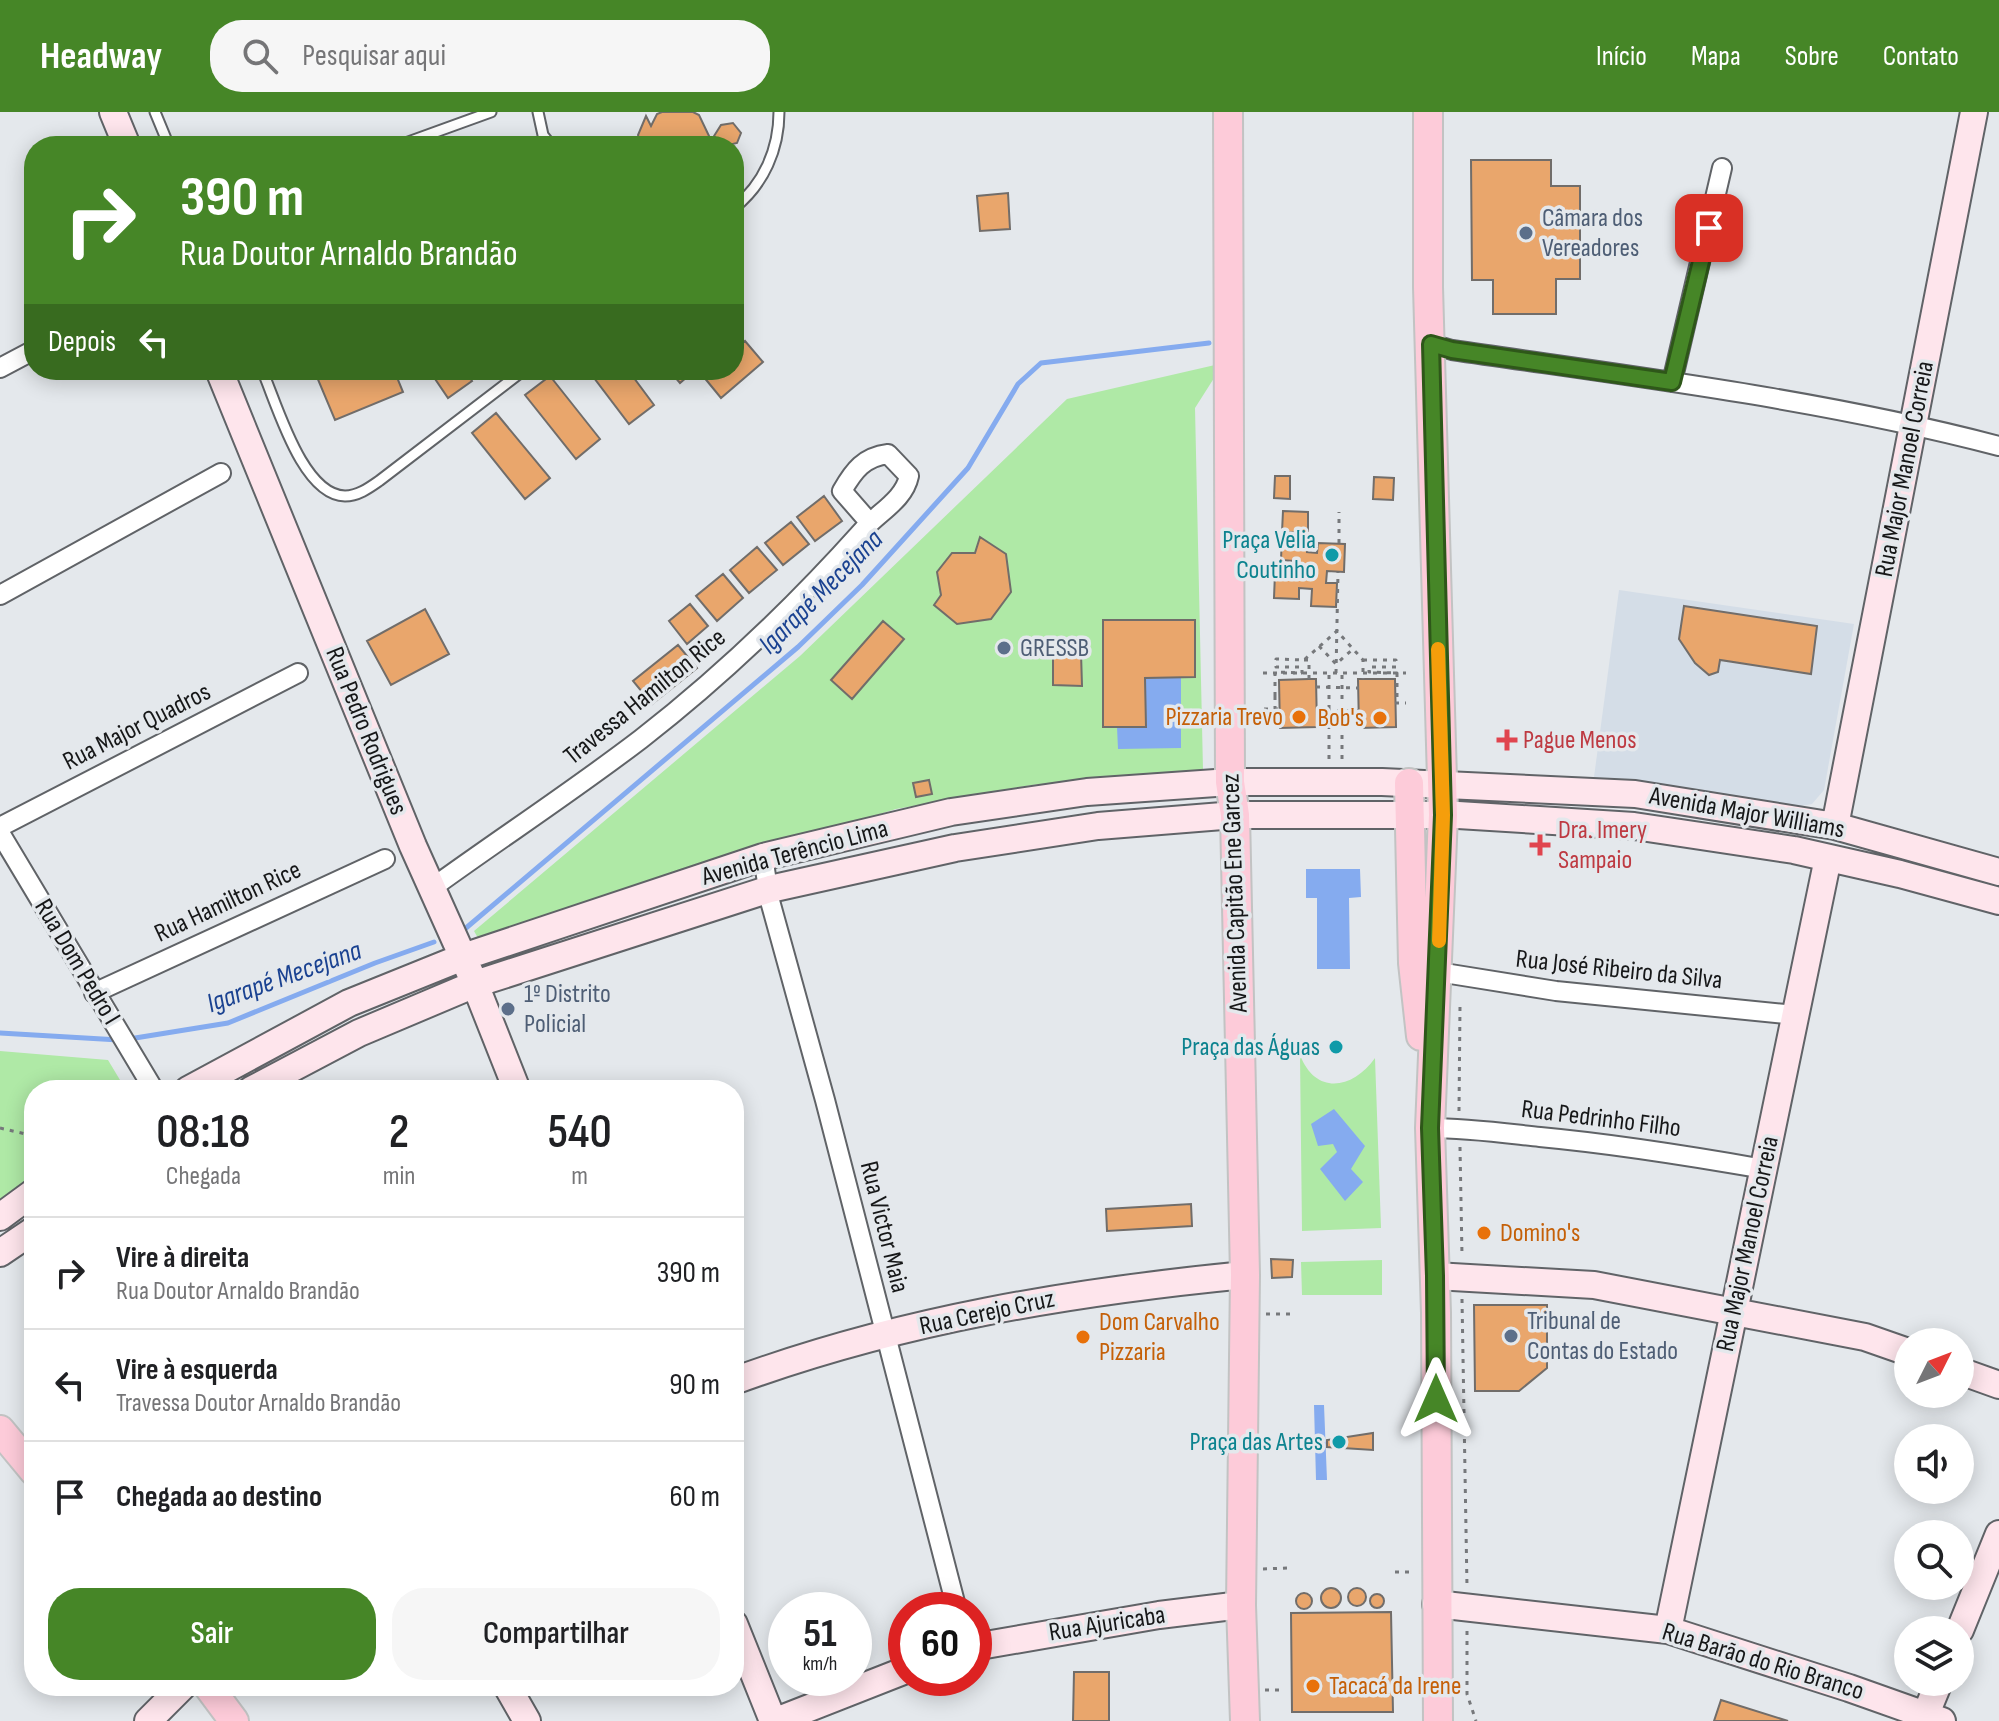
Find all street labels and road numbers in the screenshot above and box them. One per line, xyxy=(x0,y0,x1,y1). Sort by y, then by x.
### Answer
street label: Rua Major Manoel Correia xyxy=(1869,358,1941,580)
street label: Travessa Hamilton Rice xyxy=(558,622,732,772)
street label: Rua Pedro Rodrigues xyxy=(318,643,414,819)
street label: Rua Major Quadros xyxy=(58,677,216,777)
street label: Avenida Capitão Ene Garcez xyxy=(1215,773,1255,1014)
street label: Avenida Major Williams xyxy=(1646,780,1847,845)
street label: Avenida Terêncio Lima xyxy=(698,813,891,893)
street label: Rua Hamilton Rice xyxy=(150,855,306,949)
street label: Rua Dom Pedro I xyxy=(27,894,127,1030)
street label: Rua José Ribeiro da Silva xyxy=(1514,944,1724,996)
street label: Rua Pedrinho Filho xyxy=(1519,1094,1683,1144)
street label: Rua Major Manoel Correia xyxy=(1710,1134,1786,1354)
street label: Rua Victor Maia xyxy=(853,1158,915,1296)
street label: Rua Cerejo Cruz xyxy=(917,1284,1057,1342)
street label: Rua Ajuricaba xyxy=(1047,1600,1167,1648)
street label: Rua Barão do Rio Branco xyxy=(1659,1617,1867,1707)

